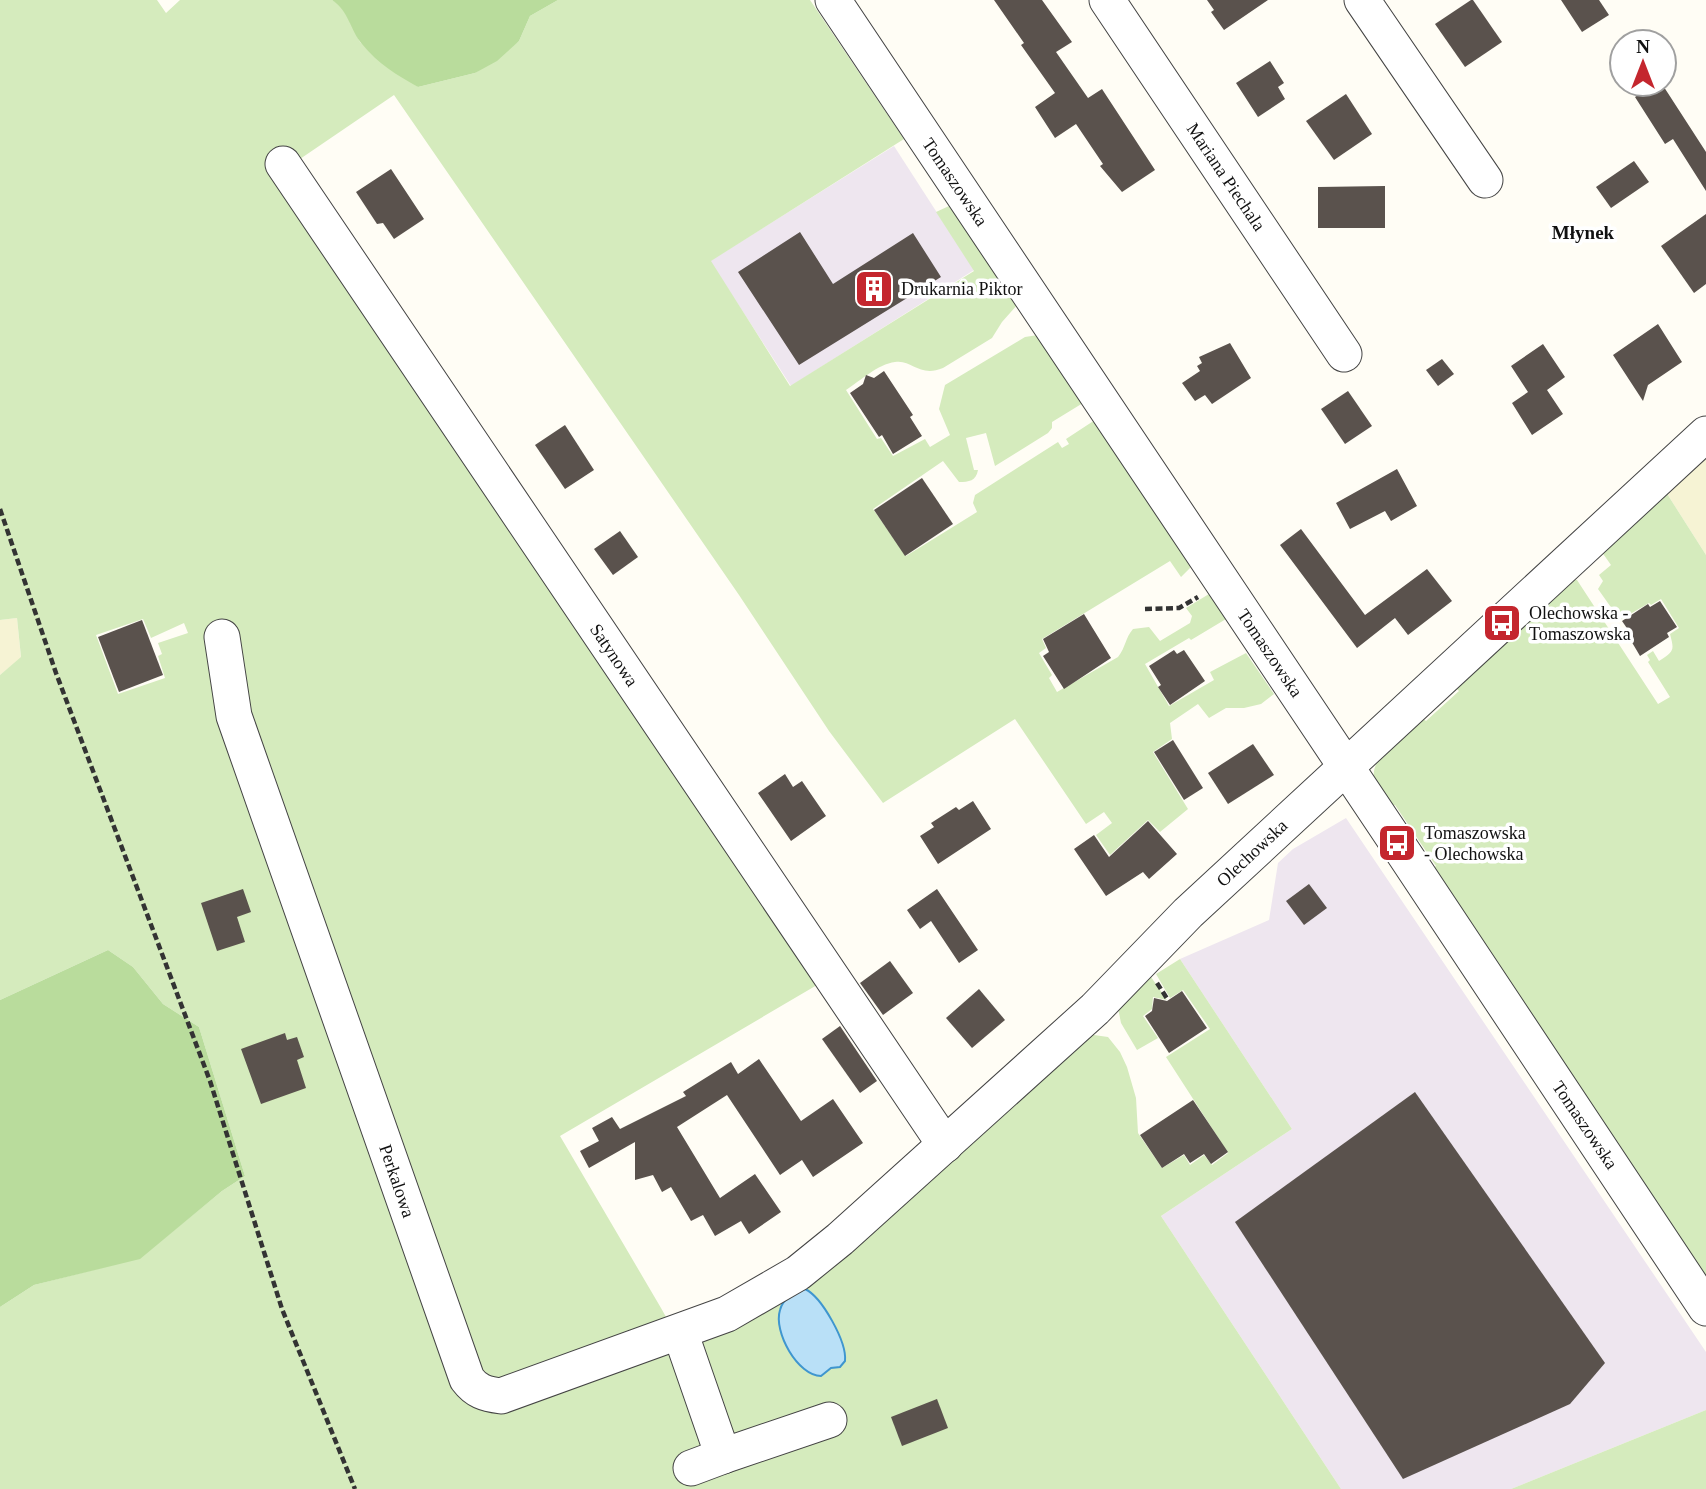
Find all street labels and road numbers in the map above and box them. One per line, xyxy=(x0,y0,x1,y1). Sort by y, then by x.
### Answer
street label: Mariana Piechala xyxy=(1183,119,1269,235)
street label: Tomaszowska xyxy=(918,134,992,230)
street label: Tomaszowska xyxy=(1233,605,1307,701)
street label: Satynowa xyxy=(586,620,642,690)
street label: Olechowska xyxy=(1213,815,1291,891)
street label: Tomaszowska xyxy=(1548,1077,1622,1173)
street label: Perkalowa xyxy=(375,1142,419,1220)

